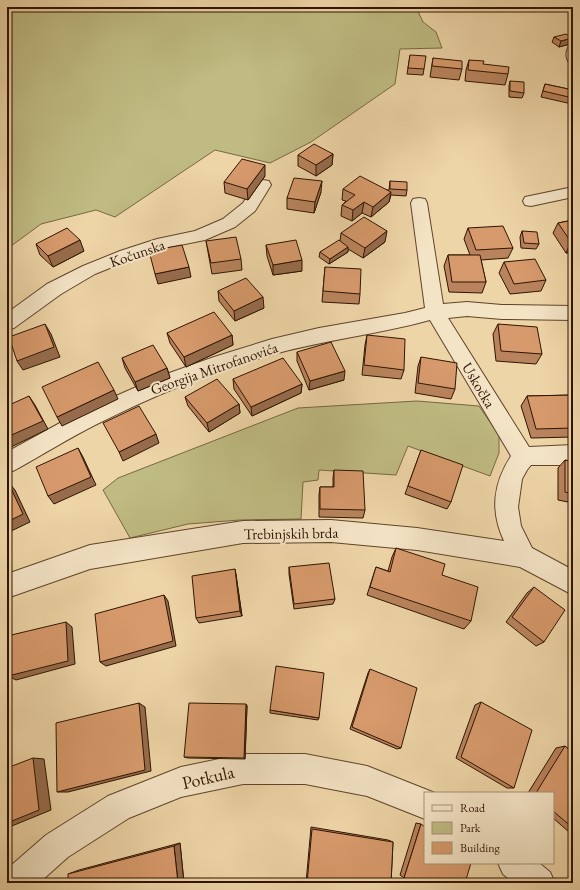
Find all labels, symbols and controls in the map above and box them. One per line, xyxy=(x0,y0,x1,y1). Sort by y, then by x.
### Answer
street label: Kočunska xyxy=(107,235,167,271)
street label: Georgija Mitrofanovića xyxy=(148,337,280,399)
street label: Uskočka xyxy=(458,359,500,411)
street label: Trebinjskih brda xyxy=(243,523,339,543)
street label: Potkula xyxy=(180,760,237,794)
legend xyxy=(424,792,554,864)
text: Road xyxy=(460,800,486,816)
text: Park xyxy=(460,820,481,836)
text: Building xyxy=(460,840,501,856)

